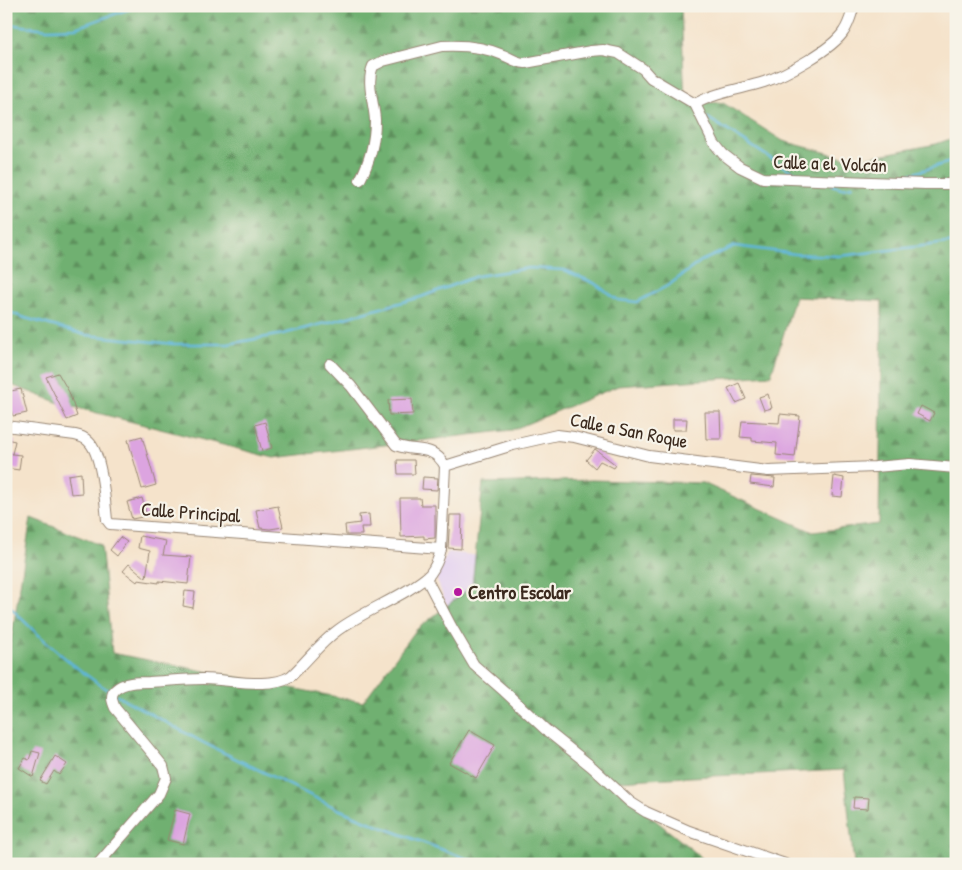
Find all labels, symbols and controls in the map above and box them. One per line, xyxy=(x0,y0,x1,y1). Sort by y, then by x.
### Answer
street label: Calle a el Volcán xyxy=(773,148,887,178)
street label: Calle a San Roque xyxy=(568,406,690,454)
street label: Calle Principal xyxy=(140,496,242,529)
place label: Centro Escolar xyxy=(468,579,572,605)
marker: Centro Escolar xyxy=(452,586,464,598)

